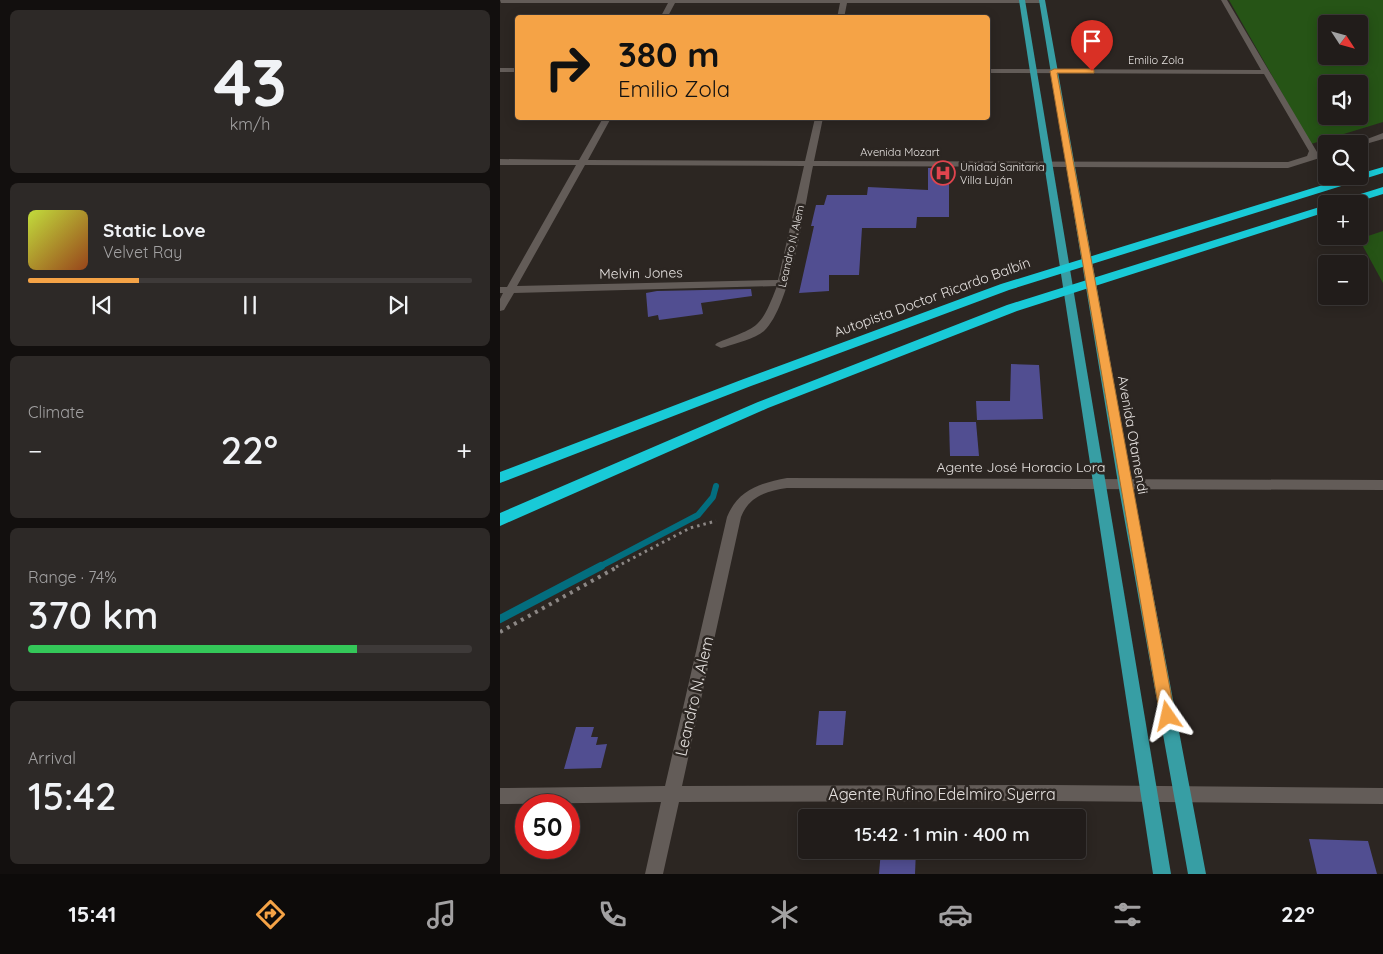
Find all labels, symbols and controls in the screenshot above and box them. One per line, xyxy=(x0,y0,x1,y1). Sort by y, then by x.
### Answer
north arrow xyxy=(1318,15,1368,65)
map controls xyxy=(1318,15,1368,305)
pin xyxy=(1071,20,1113,71)
icon: arrive xyxy=(1078,27,1106,55)
text: 380 m xyxy=(618,32,720,76)
icon: right xyxy=(535,35,600,100)
text: 43 xyxy=(213,41,287,122)
street label: Emilio Zola xyxy=(1128,53,1184,67)
text: Emilio Zola xyxy=(618,75,730,103)
button: sound xyxy=(1318,75,1368,125)
text: km/h xyxy=(230,114,270,134)
button: search xyxy=(1318,135,1368,185)
street label: Avenida Mozart xyxy=(860,145,940,159)
hospital icon: Unidad Sanitaria Villa Luján xyxy=(930,160,956,186)
place label: Unidad Sanitaria Villa Luján xyxy=(960,160,1045,187)
button: + xyxy=(1318,195,1368,245)
street label: Leandro N. Alem xyxy=(775,203,807,289)
text: Static Love xyxy=(103,218,206,242)
text: Velvet Ray xyxy=(103,242,182,262)
street label: Autopista Doctor Ricardo Balbín xyxy=(831,253,1033,341)
button: − xyxy=(1318,255,1368,305)
street label: Melvin Jones xyxy=(599,263,683,283)
icon: previous xyxy=(88,291,116,319)
icon: pause xyxy=(236,291,264,319)
icon: next xyxy=(384,291,412,319)
street label: Avenida Otamendi xyxy=(1114,374,1152,496)
text: Climate xyxy=(28,402,84,422)
text: 22° xyxy=(221,426,278,474)
text: − xyxy=(28,433,43,468)
text: + xyxy=(456,433,472,468)
street label: Agente José Horacio Lora xyxy=(936,458,1106,476)
text: Range · 74% xyxy=(28,567,117,587)
text: 370 km xyxy=(28,591,158,639)
street label: Leandro N. Alem xyxy=(670,634,718,758)
position arrow xyxy=(1141,689,1193,741)
text: Arrival xyxy=(28,748,76,768)
text: 15:42 xyxy=(28,772,116,820)
street label: Agente Rufino Edelmiro Syerra xyxy=(828,784,1056,804)
speed limit sign: 50 xyxy=(515,794,580,859)
text: 15:42 · 1 min · 400 m xyxy=(854,822,1030,846)
icon: directions xyxy=(253,897,288,932)
icon: music xyxy=(424,897,459,932)
icon: phone xyxy=(595,897,630,932)
icon: climate xyxy=(767,897,802,932)
icon: car xyxy=(938,897,973,932)
icon: filters xyxy=(1110,897,1145,932)
text: 15:41 xyxy=(68,900,116,928)
text: 22° xyxy=(1281,900,1315,928)

